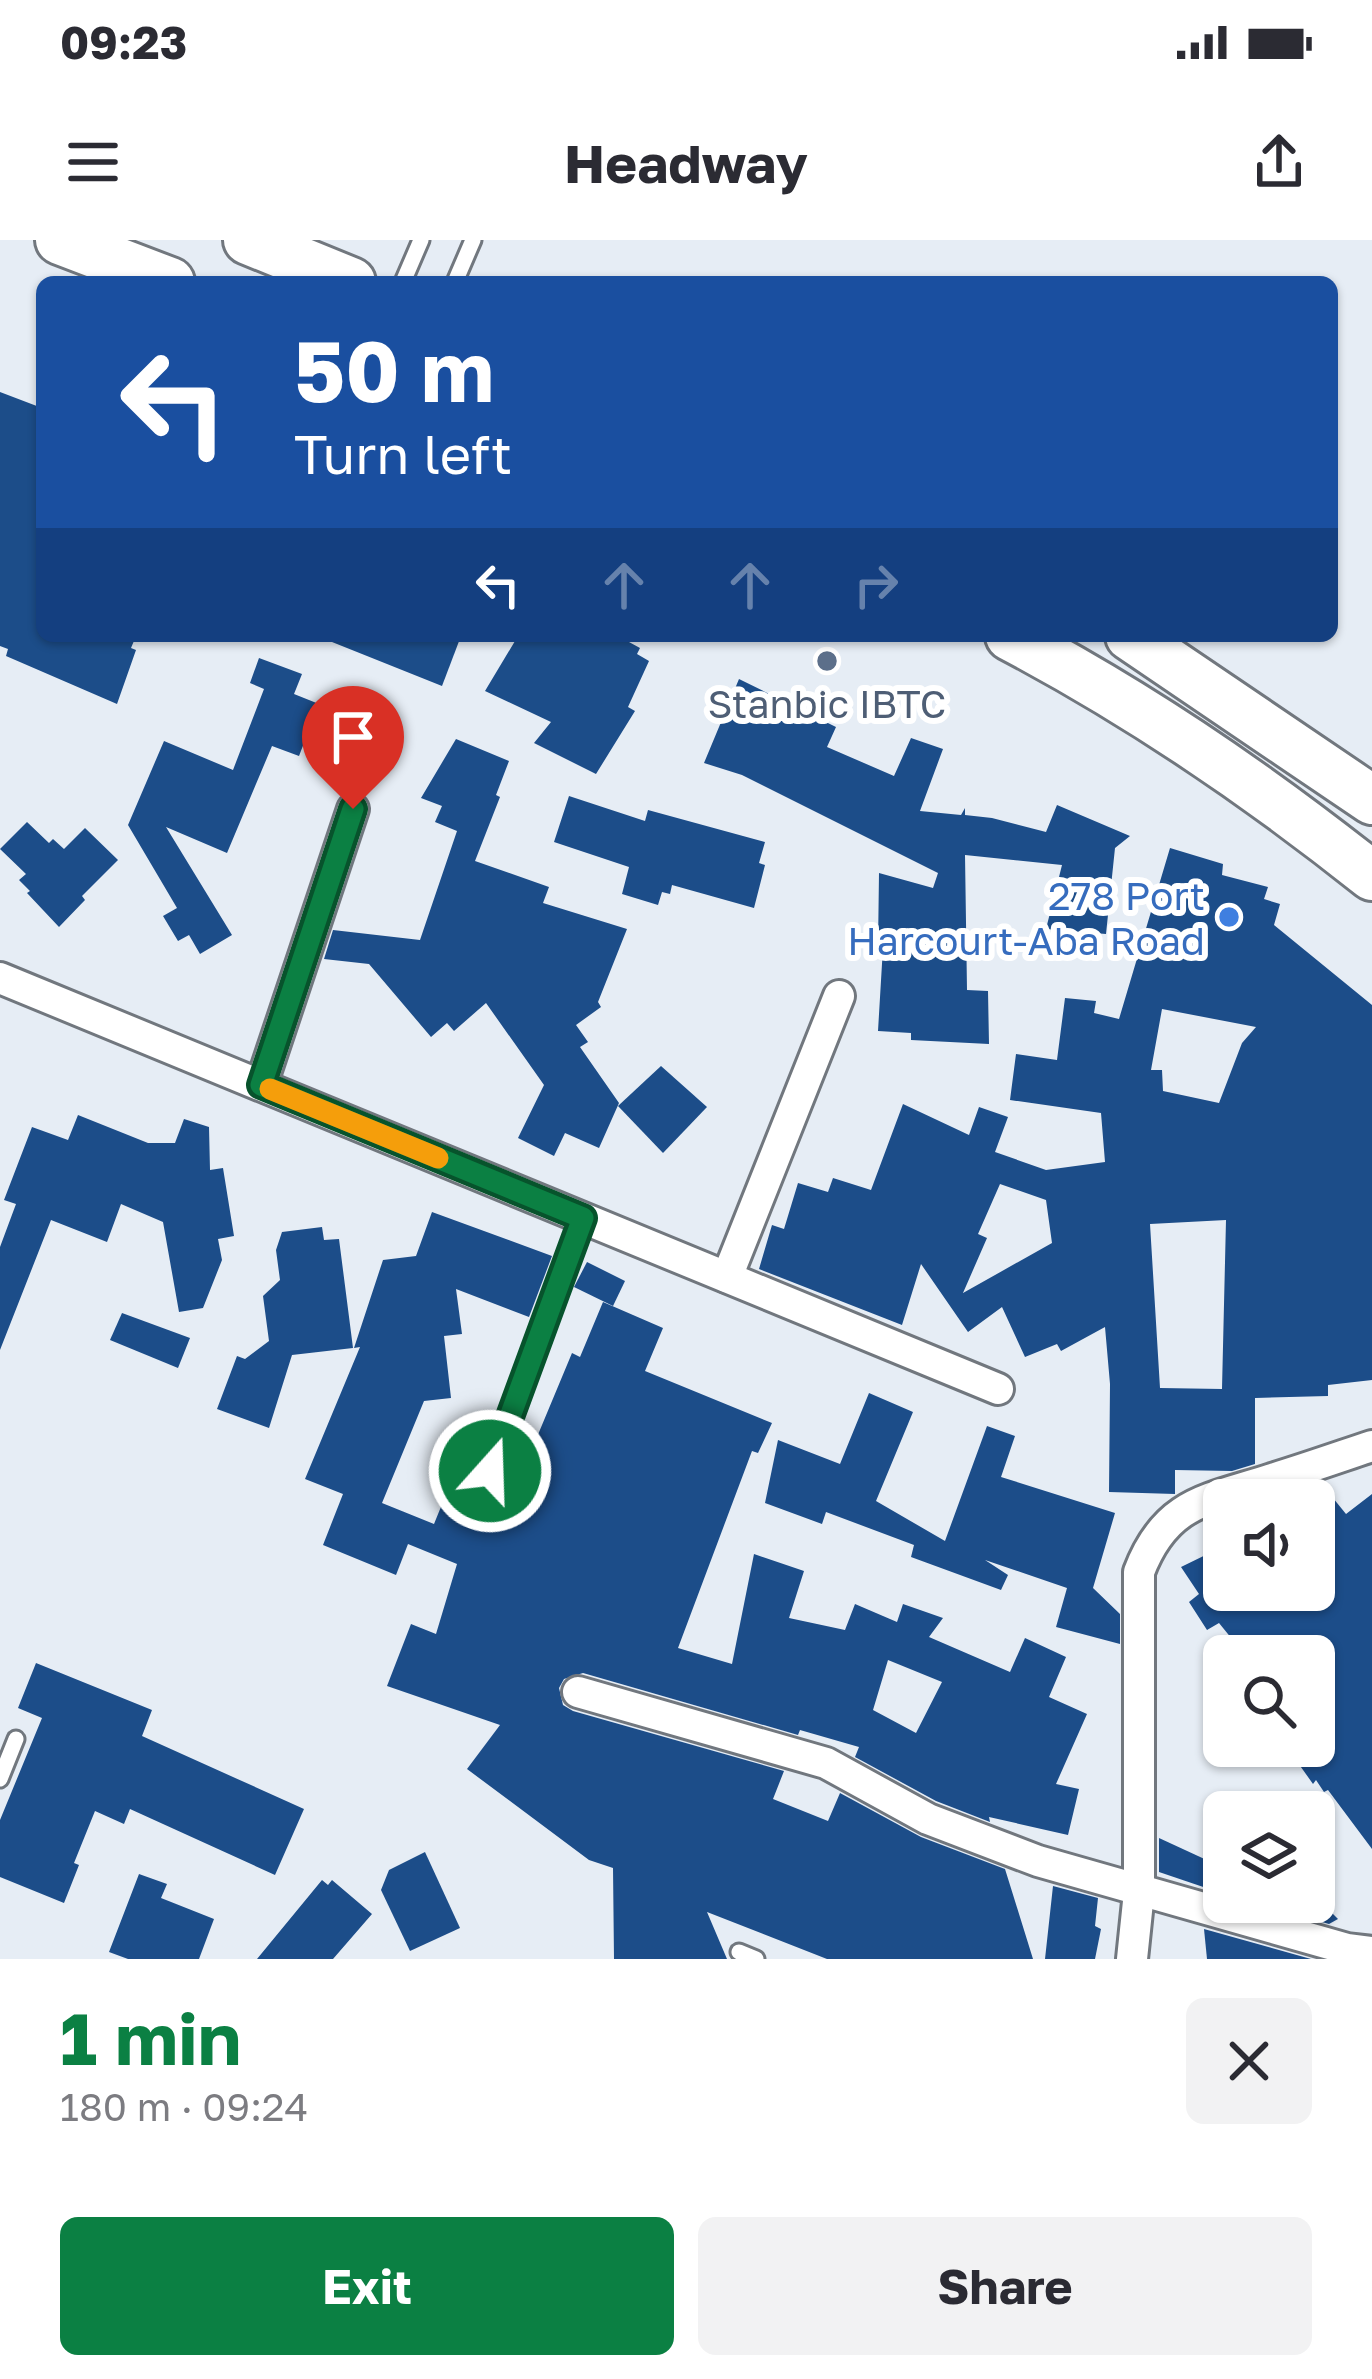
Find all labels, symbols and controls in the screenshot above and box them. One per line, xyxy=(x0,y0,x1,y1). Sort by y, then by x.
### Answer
text: 09:23 xyxy=(60,15,187,69)
icon: menu xyxy=(60,129,126,195)
icon: share xyxy=(1246,129,1312,195)
text: Headway xyxy=(564,130,808,195)
text: 50 m xyxy=(294,320,494,420)
icon: left xyxy=(96,324,252,480)
text: Turn left xyxy=(294,421,512,486)
icon: left xyxy=(465,552,531,618)
icon: ahead xyxy=(591,552,657,618)
icon: ahead xyxy=(717,552,783,618)
icon: right xyxy=(843,552,909,618)
marker: Stanbic IBTC xyxy=(814,648,840,674)
place label: Stanbic IBTC xyxy=(708,680,946,727)
pin xyxy=(302,686,404,809)
icon: arrive xyxy=(320,704,386,770)
place label: 278 Port Harcourt-Aba Road xyxy=(847,872,1205,964)
marker: 278 Port Harcourt-Aba Road xyxy=(1216,904,1242,930)
position arrow xyxy=(427,1408,553,1534)
map controls xyxy=(1203,1479,1335,1923)
button: sound xyxy=(1203,1479,1335,1611)
button: search xyxy=(1203,1635,1335,1767)
button: layers xyxy=(1203,1791,1335,1923)
text: 1 min xyxy=(60,1994,241,2081)
button: close xyxy=(1186,1998,1312,2124)
text: 180 m · 09:24 xyxy=(60,2083,308,2130)
button: Exit xyxy=(60,2217,674,2355)
button: Share xyxy=(698,2217,1312,2355)

